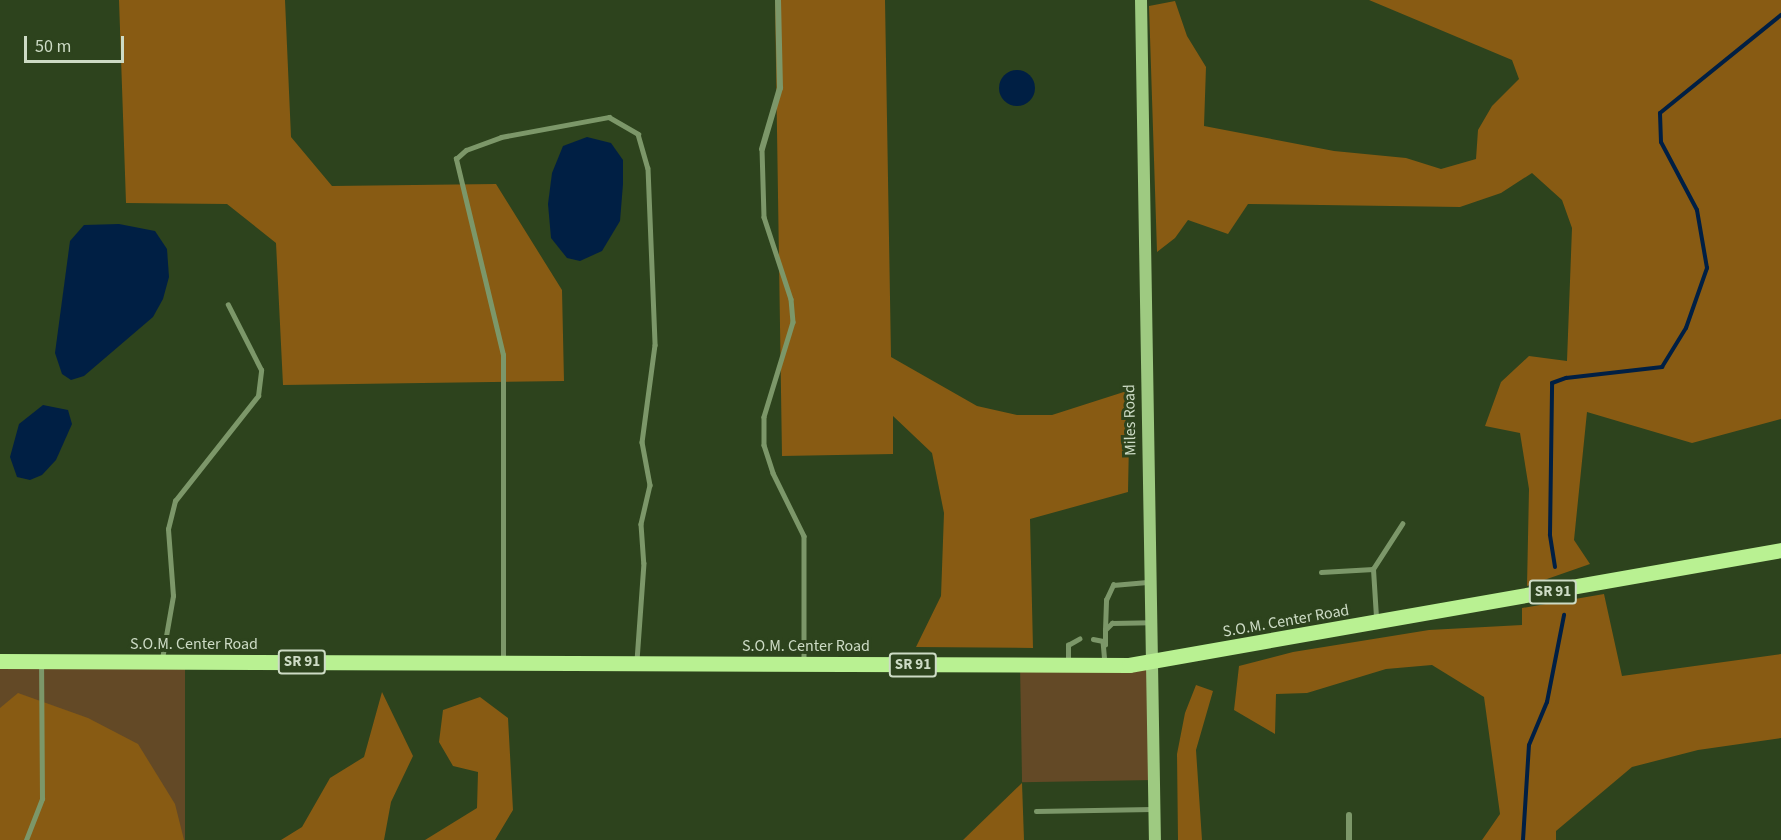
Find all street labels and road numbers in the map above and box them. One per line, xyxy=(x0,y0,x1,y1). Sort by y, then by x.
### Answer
street label: Miles Road xyxy=(1120,384,1140,456)
road number: SR 91 xyxy=(1528,580,1578,604)
street label: S.O.M. Center Road xyxy=(1221,600,1351,642)
street label: S.O.M. Center Road xyxy=(130,634,258,654)
street label: S.O.M. Center Road xyxy=(742,636,870,656)
road number: SR 91 xyxy=(276,650,328,674)
road number: SR 91 xyxy=(888,653,938,677)

